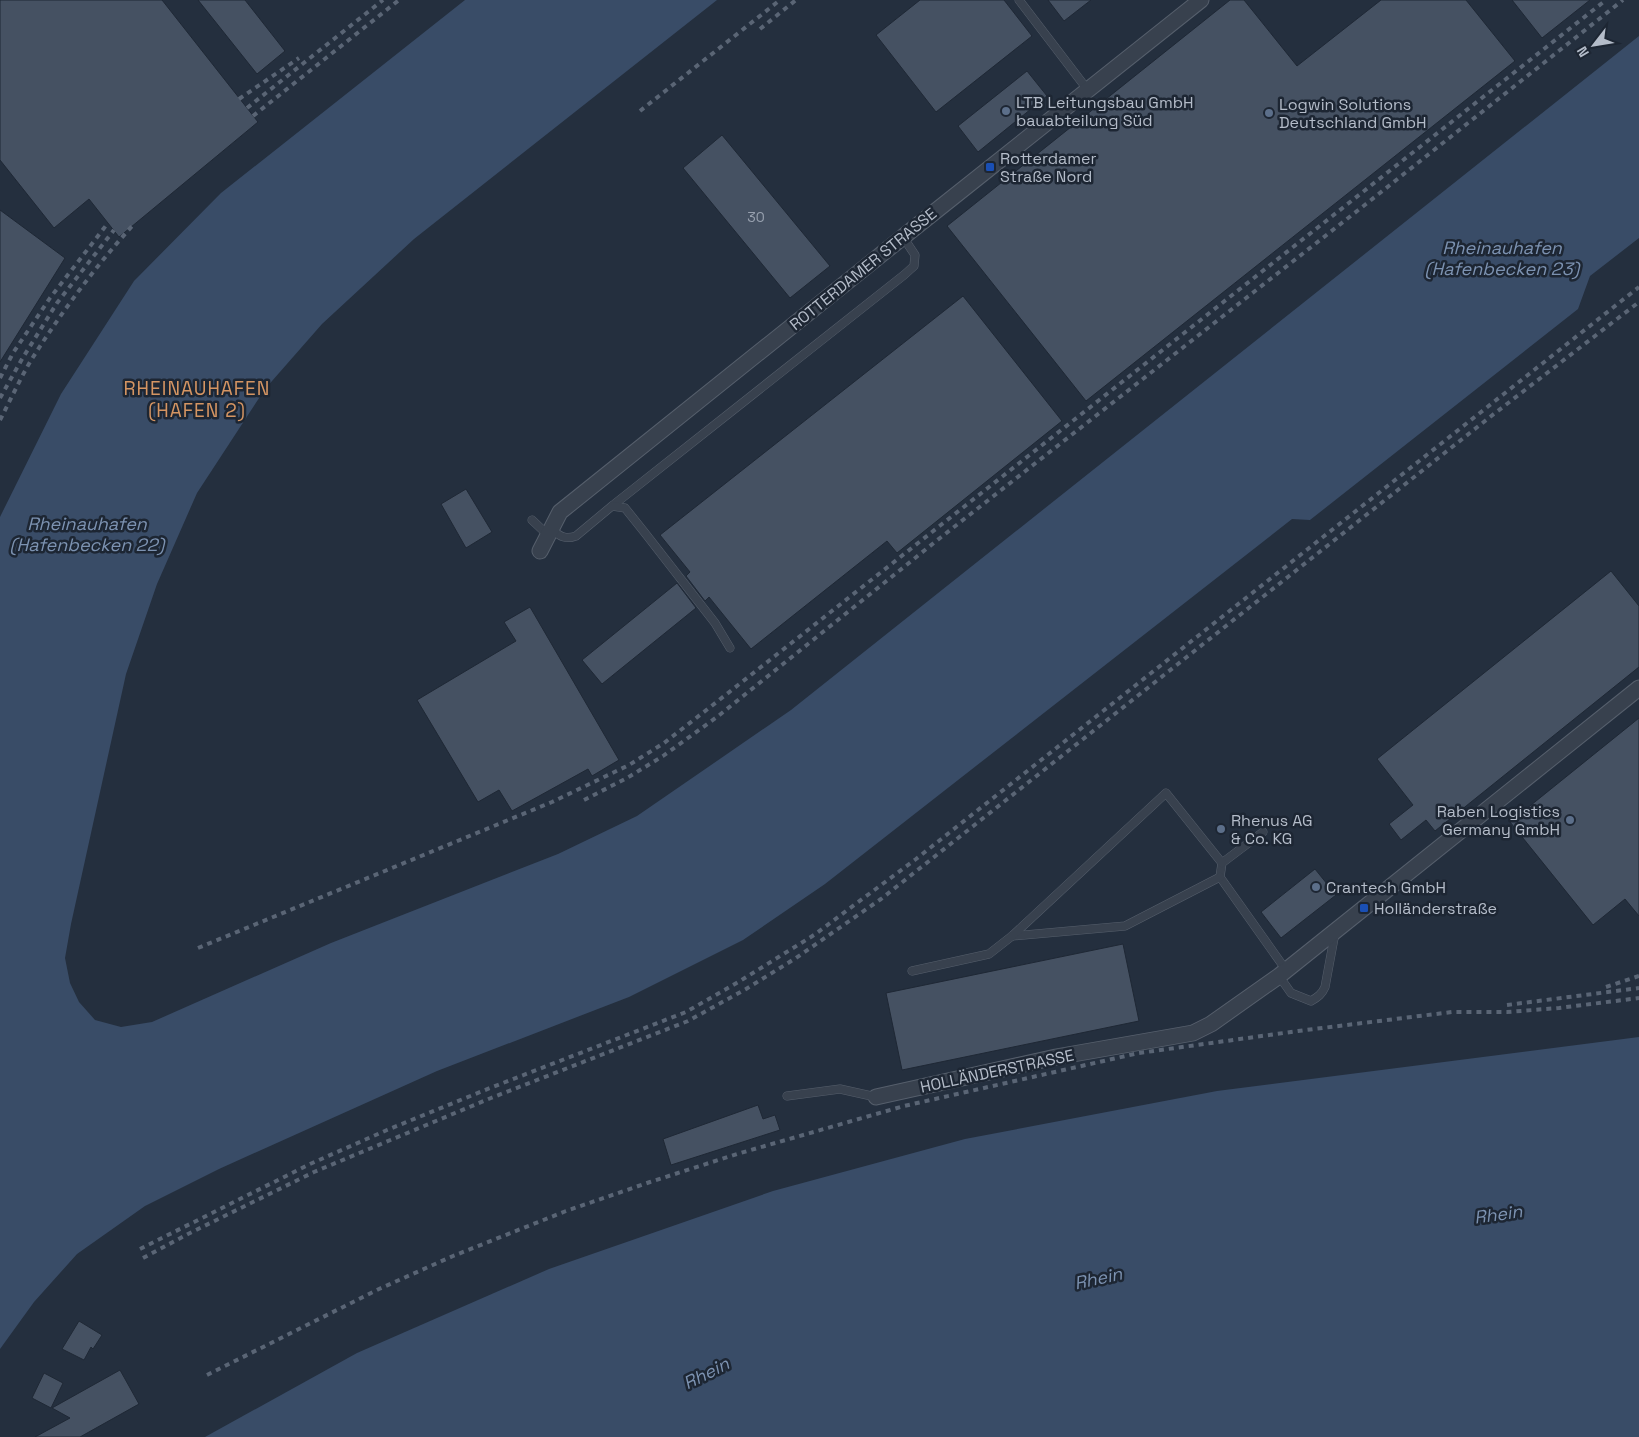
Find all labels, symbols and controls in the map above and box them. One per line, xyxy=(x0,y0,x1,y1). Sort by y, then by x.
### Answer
north arrow xyxy=(1569,20,1619,70)
text: N xyxy=(1573,43,1593,60)
place label: LTB Leitungsbau GmbH bauabteilung Süd xyxy=(1016,92,1193,131)
place label: Logwin Solutions Deutschland GmbH xyxy=(1279,94,1427,133)
marker: LTB Leitungsbau GmbH bauabteilung Süd xyxy=(1000,105,1012,117)
marker: Logwin Solutions Deutschland GmbH xyxy=(1263,107,1275,119)
place label: Rotterdamer Straße Nord xyxy=(1000,148,1096,187)
marker: Rotterdamer Straße Nord xyxy=(984,161,996,173)
street label: ROTTERDAMER STRASSE xyxy=(785,203,941,335)
house number: 30 xyxy=(747,208,765,226)
water label: Rheinauhafen (Hafenbecken 23) xyxy=(1425,236,1582,280)
district label: RHEINAUHAFEN (HAFEN 2) xyxy=(124,376,270,423)
water label: Rheinauhafen (Hafenbecken 22) xyxy=(10,512,167,556)
place label: Raben Logistics Germany GmbH xyxy=(1437,801,1560,840)
place label: Rhenus AG & Co. KG xyxy=(1231,810,1313,849)
marker: Raben Logistics Germany GmbH xyxy=(1564,814,1576,826)
marker: Rhenus AG & Co. KG xyxy=(1215,823,1227,835)
place label: Crantech GmbH xyxy=(1326,877,1446,898)
marker: Crantech GmbH xyxy=(1310,881,1322,893)
place label: Holländerstraße xyxy=(1374,898,1497,919)
marker: Holländerstraße xyxy=(1358,902,1370,914)
street label: HOLLÄNDERSTRASSE xyxy=(918,1044,1076,1098)
water label: Rhein xyxy=(1472,1199,1525,1229)
water label: Rhein xyxy=(1072,1262,1125,1294)
water label: Rhein xyxy=(679,1351,734,1394)

